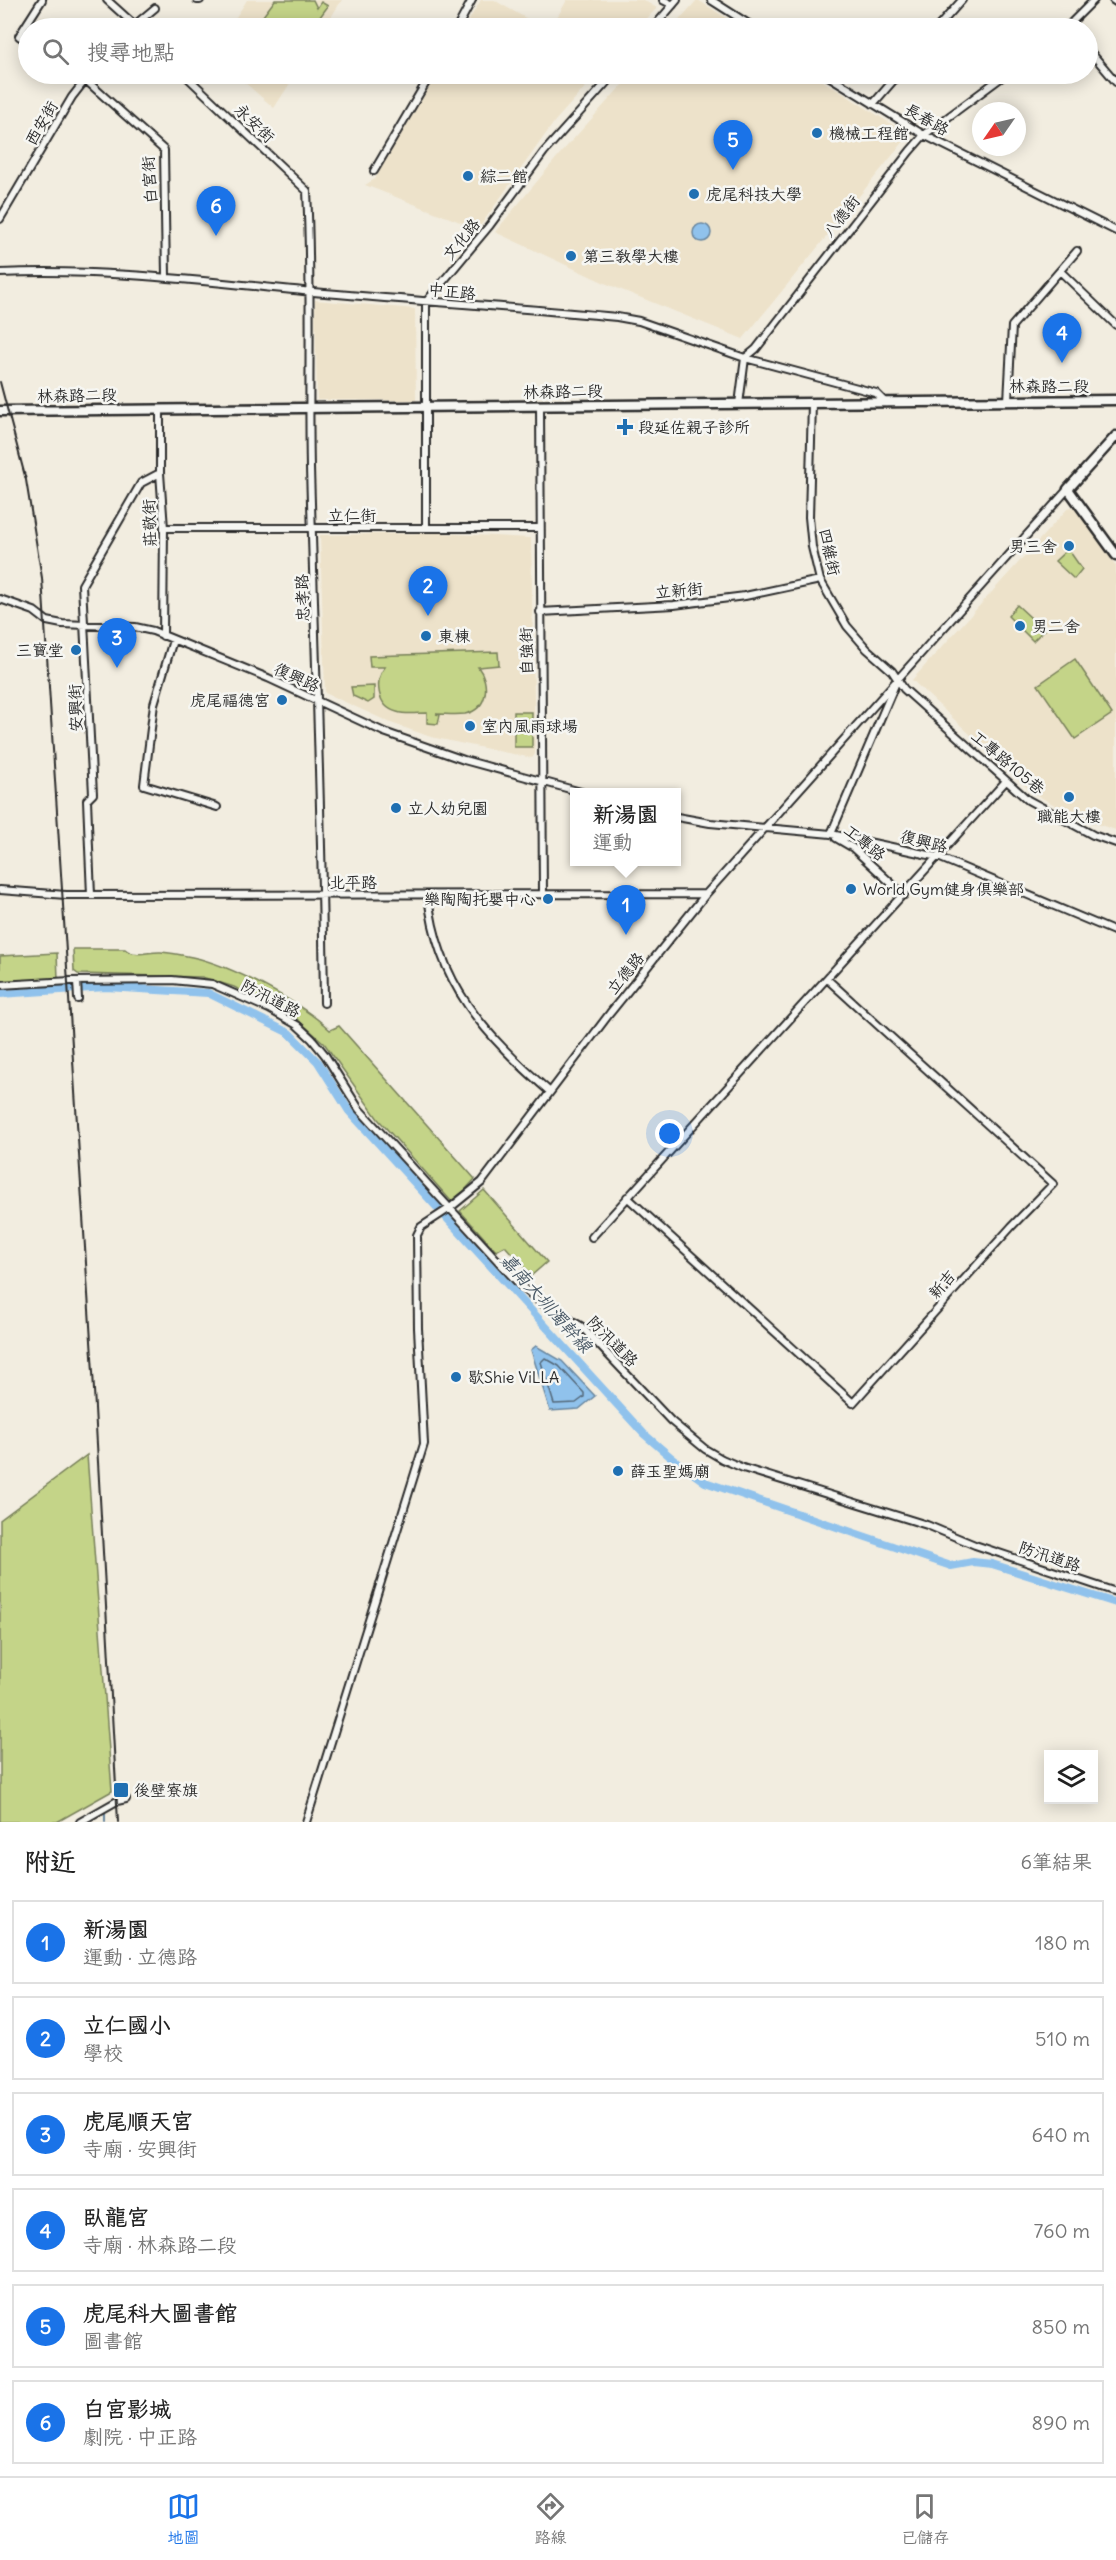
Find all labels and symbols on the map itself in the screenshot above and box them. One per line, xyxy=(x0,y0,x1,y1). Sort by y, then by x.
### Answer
street label: 西安街 xyxy=(20,97,62,149)
street label: 永安街 xyxy=(231,99,279,147)
street label: 長春路 xyxy=(901,99,953,139)
north arrow xyxy=(972,102,1026,156)
pin: 5 xyxy=(714,120,752,170)
place label: 機械工程館 xyxy=(829,123,909,143)
marker: 機械工程館 xyxy=(810,126,824,140)
street label: 白宮街 xyxy=(137,155,161,205)
place label: 綜二館 xyxy=(480,166,528,186)
marker: 綜二館 xyxy=(461,169,475,183)
place label: 虎尾科技大學 xyxy=(706,184,802,204)
pin: 6 xyxy=(196,186,236,236)
marker: 虎尾科技大學 xyxy=(687,187,701,201)
street label: 八德街 xyxy=(818,191,864,241)
street label: 文化路 xyxy=(438,214,484,264)
place label: 第三教學大樓 xyxy=(583,246,679,266)
marker: 第三教學大樓 xyxy=(564,249,578,263)
street label: 中正路 xyxy=(427,279,477,303)
pin: 4 xyxy=(1042,314,1082,363)
street label: 林森路二段 xyxy=(1009,376,1089,396)
street label: 林森路二段 xyxy=(523,380,603,402)
street label: 林森路二段 xyxy=(37,384,117,406)
place label: 段延佐親子診所 xyxy=(638,417,750,437)
marker: 段延佐親子診所 xyxy=(616,418,634,436)
street label: 莊敬街 xyxy=(138,499,160,547)
street label: 立仁街 xyxy=(328,505,376,525)
street label: 四維街 xyxy=(815,526,845,578)
place label: 男三舍 xyxy=(1009,536,1057,556)
marker: 男三舍 xyxy=(1062,539,1076,553)
pin: 2 xyxy=(408,566,448,616)
street label: 忠孝路 xyxy=(291,574,313,622)
street label: 立新街 xyxy=(654,578,704,602)
place label: 男二舍 xyxy=(1032,616,1080,636)
pin: 3 xyxy=(98,618,136,668)
marker: 男二舍 xyxy=(1013,619,1027,633)
place label: 東棟 xyxy=(438,626,471,646)
street label: 自強街 xyxy=(516,627,536,675)
marker: 東棟 xyxy=(419,629,433,643)
place label: 三寶堂 xyxy=(16,640,64,660)
marker: 三寶堂 xyxy=(69,643,83,657)
street label: 復興路 xyxy=(271,658,323,696)
street label: 安興街 xyxy=(64,684,86,732)
place label: 虎尾福德宮 xyxy=(190,690,270,710)
marker: 虎尾福德宮 xyxy=(275,693,289,707)
place label: 室內風雨球場 xyxy=(482,716,578,736)
marker: 室內風雨球場 xyxy=(463,719,477,733)
street label: 工專路105巷 xyxy=(967,725,1049,799)
marker: 職能大樓 xyxy=(1062,790,1076,804)
place label: 立人幼兒園 xyxy=(408,798,488,818)
marker: 立人幼兒園 xyxy=(389,801,403,815)
place label: 職能大樓 xyxy=(1037,806,1101,826)
street label: 工專路 xyxy=(840,819,890,865)
street label: 復興路 xyxy=(898,825,950,857)
street label: 北平路 xyxy=(329,872,377,892)
place label: World Gym健身俱樂部 xyxy=(863,879,1024,899)
marker: World Gym健身俱樂部 xyxy=(844,882,858,896)
pin: 1 xyxy=(606,886,646,935)
place label: 樂陶陶托嬰中心 xyxy=(424,889,536,909)
marker: 樂陶陶托嬰中心 xyxy=(541,892,555,906)
street label: 立德路 xyxy=(602,948,648,998)
street label: 防汛道路 xyxy=(238,975,304,1021)
your location xyxy=(655,1119,684,1148)
water label: 嘉南大圳濁幹線 xyxy=(496,1248,598,1358)
street label: 新吉 xyxy=(924,1265,960,1303)
street label: 防汛道路 xyxy=(583,1311,643,1371)
place label: 歇Shie ViLLA xyxy=(468,1367,559,1387)
marker: 歇Shie ViLLA xyxy=(449,1370,463,1384)
place label: 薛玉聖媽廟 xyxy=(630,1461,710,1481)
marker: 薛玉聖媽廟 xyxy=(611,1464,625,1478)
street label: 防汛道路 xyxy=(1016,1537,1084,1575)
place label: 後壁寮旗 xyxy=(134,1780,198,1800)
marker: 後壁寮旗 xyxy=(112,1781,130,1799)

